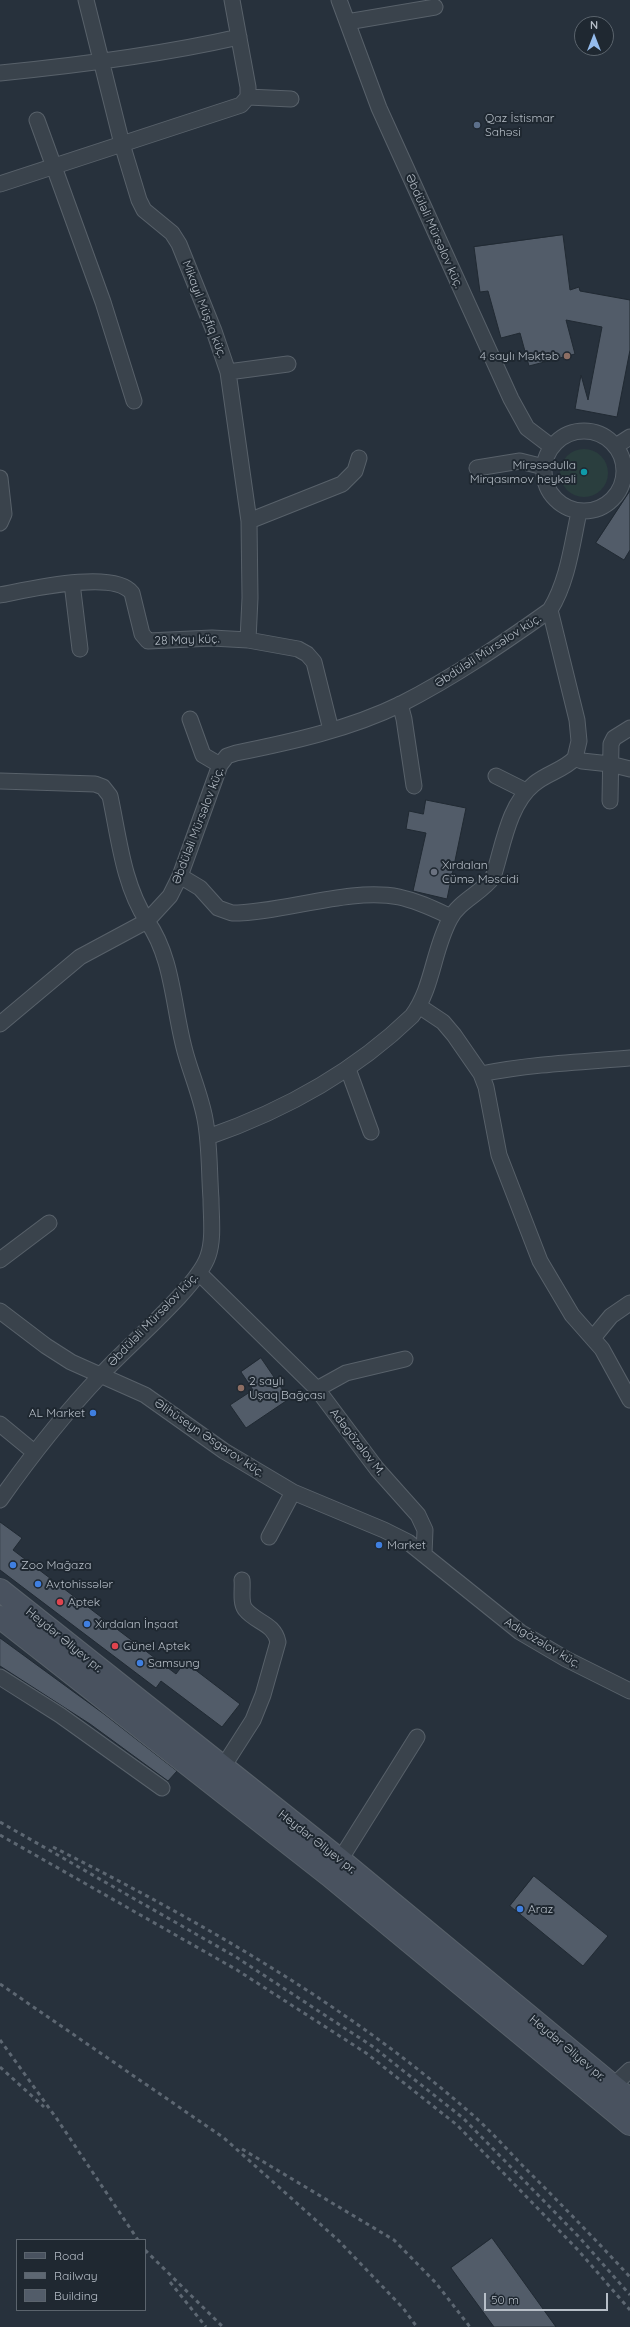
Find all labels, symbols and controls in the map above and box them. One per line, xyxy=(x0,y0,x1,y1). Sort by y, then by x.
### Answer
north arrow xyxy=(574,16,614,56)
text: N xyxy=(590,18,598,32)
place label: Qaz İstismar Sahəsi xyxy=(485,111,554,139)
marker: Qaz İstismar Sahəsi xyxy=(472,120,482,130)
street label: Əbdüləli Mürsəlov küç. xyxy=(402,172,466,290)
street label: Mikayıl Müşfiq küç. xyxy=(179,258,229,360)
place label: 4 saylı Məktəb xyxy=(480,349,559,363)
marker: 4 saylı Məktəb xyxy=(562,351,572,361)
place label: Mirəsədulla Mirqasımov heykəli xyxy=(470,458,576,486)
marker: Mirəsədulla Mirqasımov heykəli xyxy=(579,467,589,477)
street label: Əbdüləli Mürsəlov küç. xyxy=(432,611,544,691)
street label: 28 May küç. xyxy=(154,632,220,648)
street label: Əbdüləli Mürsəlov küç. xyxy=(169,766,227,886)
place label: Xırdalan Cümə Məscidi xyxy=(442,858,519,886)
marker: Xırdalan Cümə Məscidi xyxy=(429,867,439,877)
street label: Əbdüləli Mürsəlov küç. xyxy=(105,1271,201,1369)
place label: 2 saylı Uşaq Bağçası xyxy=(249,1374,325,1402)
marker: 2 saylı Uşaq Bağçası xyxy=(236,1383,246,1393)
street label: Əlihüseyn Əsgərov küç. xyxy=(151,1396,267,1480)
place label: AL Market xyxy=(29,1406,85,1420)
street label: Adəgözəlov M. xyxy=(327,1406,387,1478)
marker: AL Market xyxy=(88,1408,98,1418)
place label: Market xyxy=(387,1538,426,1552)
marker: Market xyxy=(374,1540,384,1550)
place label: Zoo Mağaza xyxy=(21,1558,91,1572)
marker: Zoo Mağaza xyxy=(8,1560,18,1570)
place label: Avtohissələr xyxy=(46,1577,113,1591)
marker: Avtohissələr xyxy=(33,1579,43,1589)
place label: Aptek xyxy=(68,1595,100,1609)
marker: Aptek xyxy=(55,1597,65,1607)
street label: Heydər Əliyev pr. xyxy=(23,1605,105,1675)
street label: Adıgözəlov küç. xyxy=(502,1615,582,1671)
place label: Xırdalan İnşaat xyxy=(95,1617,178,1631)
marker: Xırdalan İnşaat xyxy=(82,1619,92,1629)
place label: Günel Aptek xyxy=(123,1639,190,1653)
marker: Günel Aptek xyxy=(110,1641,120,1651)
place label: Samsung xyxy=(148,1656,200,1670)
marker: Samsung xyxy=(135,1658,145,1668)
street label: Heydər Əliyev pr. xyxy=(275,1807,359,1877)
place label: Araz xyxy=(528,1902,553,1916)
marker: Araz xyxy=(515,1904,525,1914)
street label: Heydər Əliyev pr. xyxy=(526,2012,608,2084)
legend xyxy=(16,2239,146,2311)
text: Road xyxy=(54,2248,84,2263)
text: Railway xyxy=(54,2268,98,2283)
scale bar xyxy=(486,2285,610,2311)
text: Building xyxy=(54,2288,98,2303)
text: 50 m xyxy=(491,2292,519,2307)

